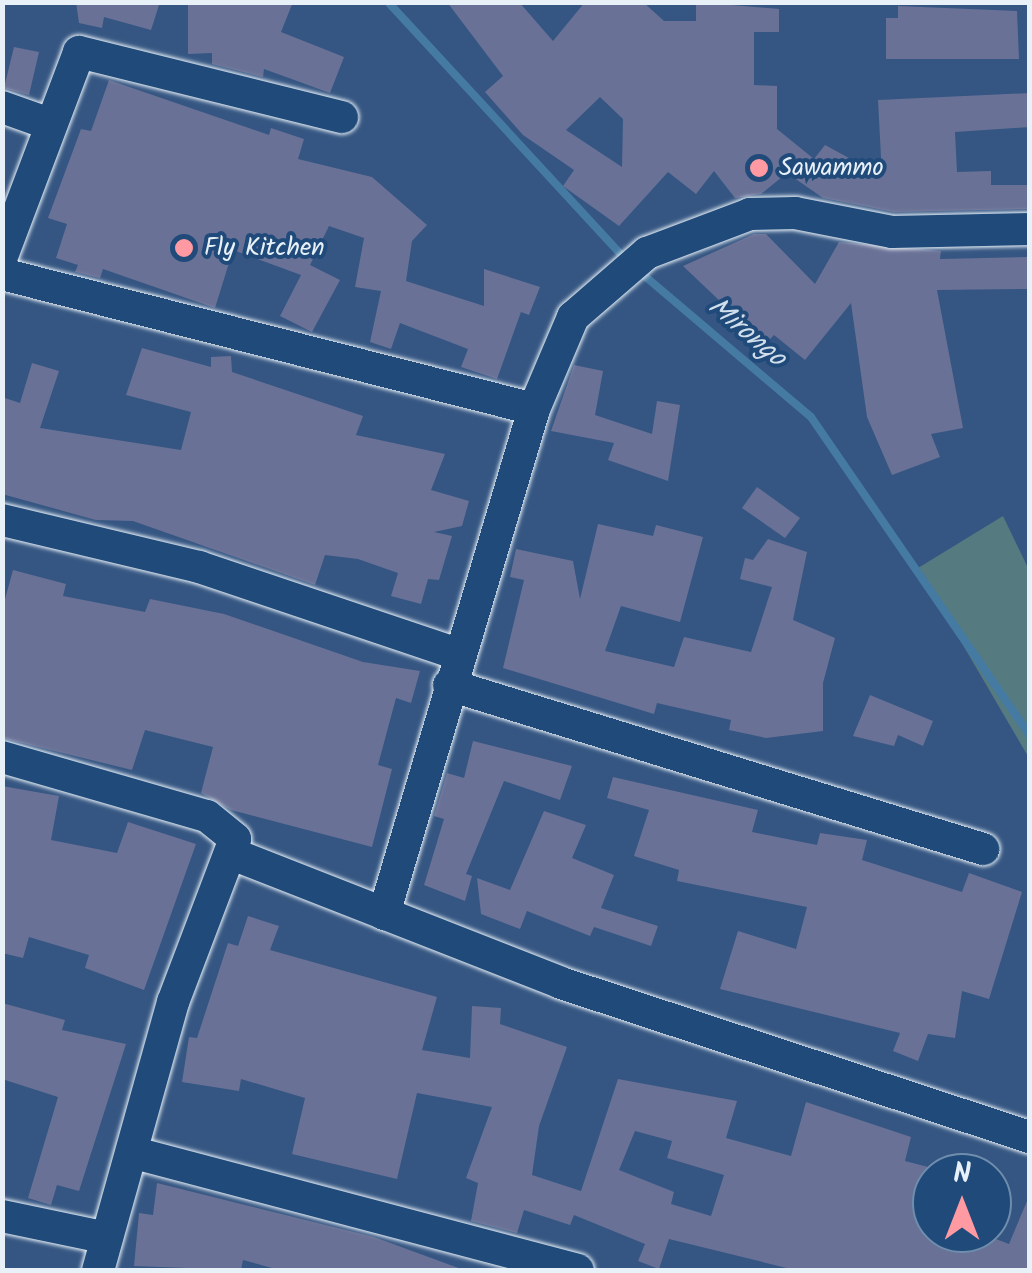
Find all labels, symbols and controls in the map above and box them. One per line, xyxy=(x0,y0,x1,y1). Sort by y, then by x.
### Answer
place label: Sawammo xyxy=(779,153,884,183)
marker: Sawammo xyxy=(748,157,770,179)
place label: Fly Kitchen xyxy=(204,233,324,263)
marker: Fly Kitchen xyxy=(173,237,195,259)
water label: Mirongo xyxy=(700,291,792,375)
text: N xyxy=(953,1152,971,1197)
north arrow xyxy=(912,1153,1012,1253)

